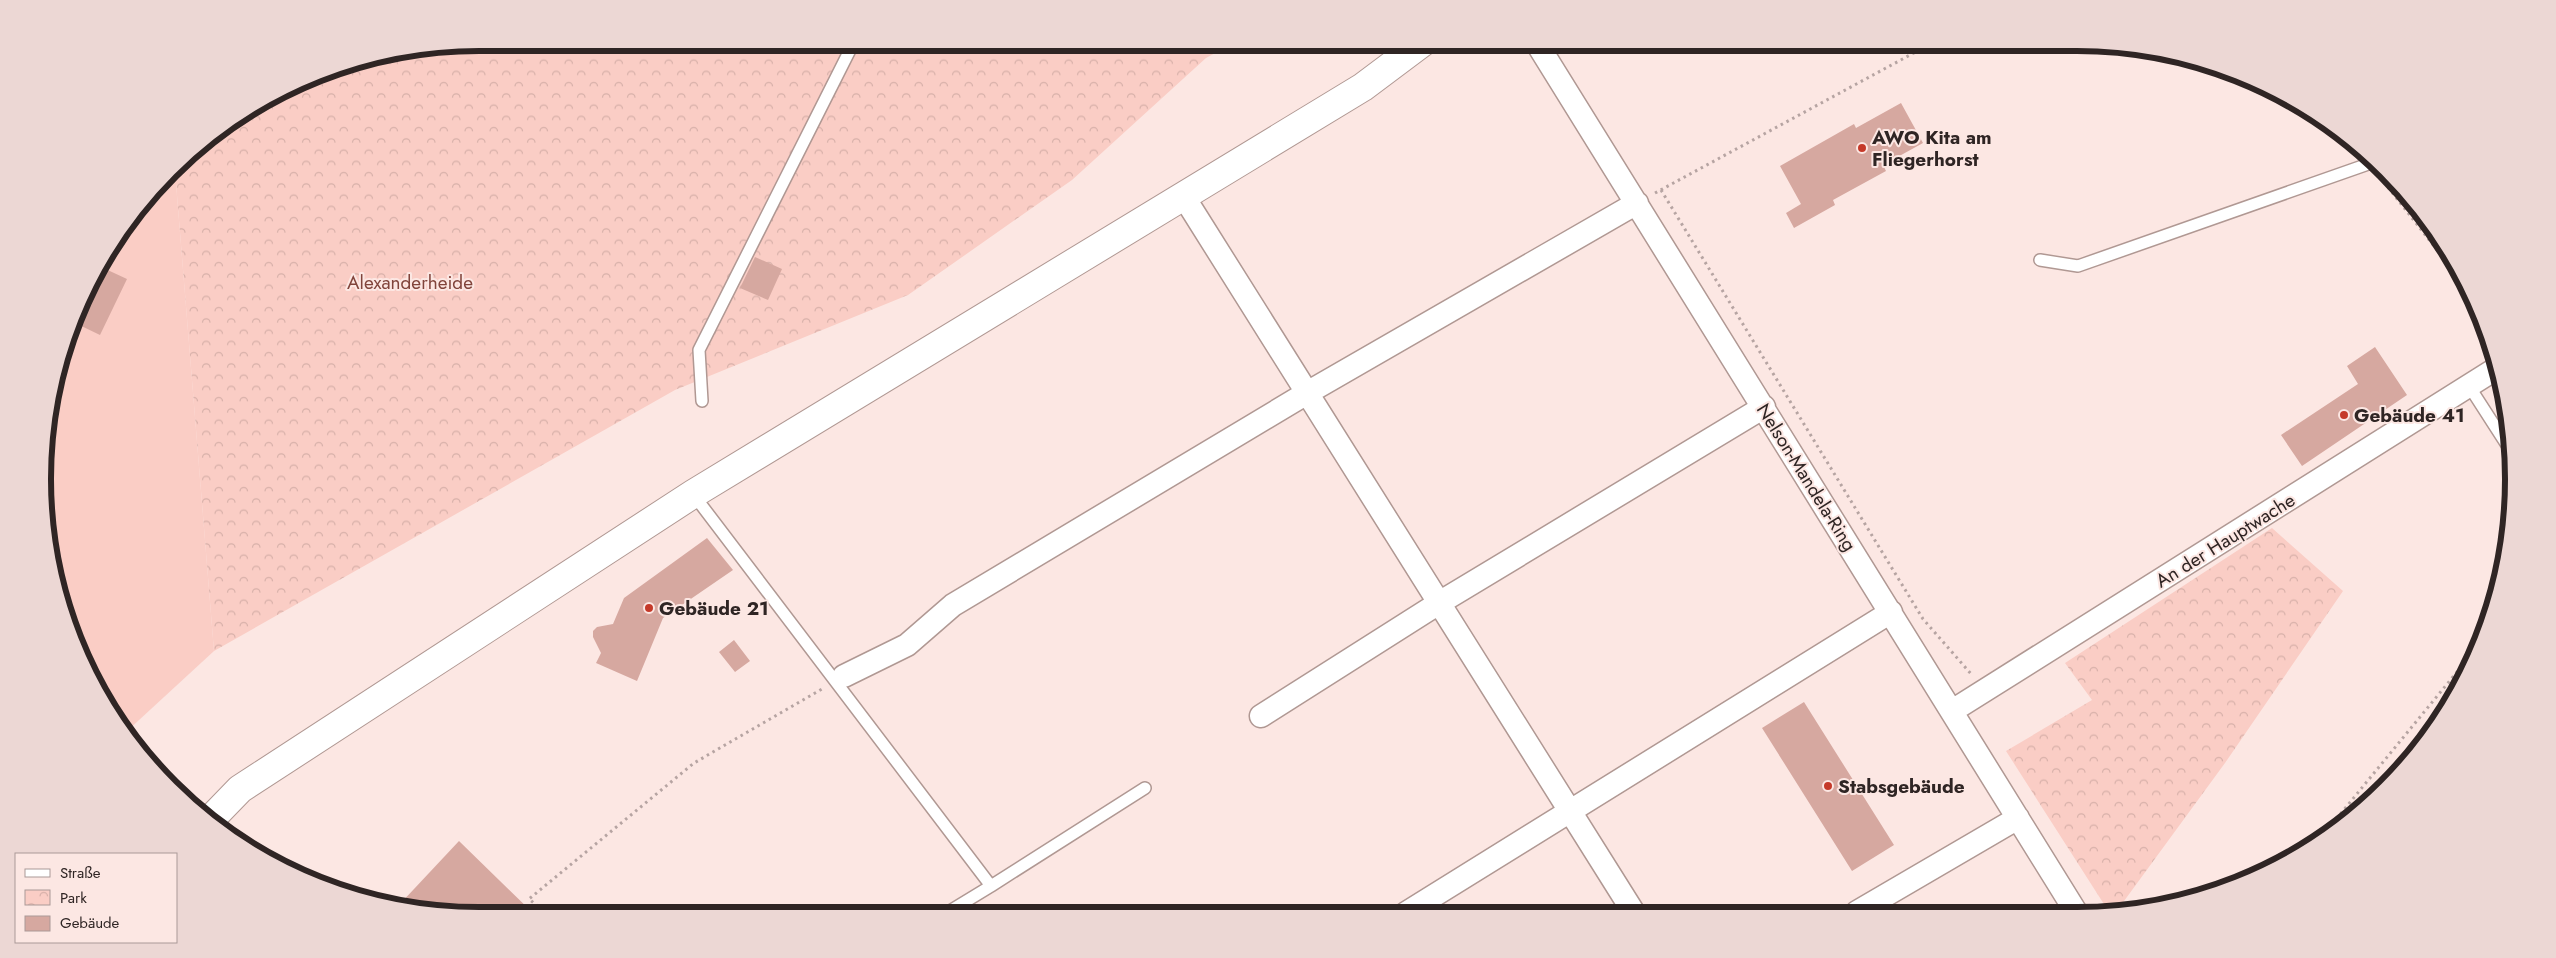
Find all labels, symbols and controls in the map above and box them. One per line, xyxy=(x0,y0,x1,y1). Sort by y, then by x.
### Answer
place label: AWO Kita am Fliegerhorst xyxy=(1871,124,1992,173)
marker: AWO Kita am Fliegerhorst xyxy=(1856,142,1868,154)
park label: Alexanderheide xyxy=(347,269,473,296)
street label: Nelson-Mandela-Ring xyxy=(1750,398,1863,556)
place label: Gebäude 41 xyxy=(2354,402,2465,429)
marker: Gebäude 41 xyxy=(2338,409,2350,421)
street label: An der Hauptwache xyxy=(2150,486,2300,594)
place label: Gebäude 21 xyxy=(659,595,769,622)
marker: Gebäude 21 xyxy=(643,602,655,614)
place label: Stabsgebäude xyxy=(1838,773,1965,800)
marker: Stabsgebäude xyxy=(1822,780,1834,792)
legend xyxy=(15,853,178,943)
text: Straße xyxy=(60,862,101,884)
text: Park xyxy=(60,887,87,909)
text: Gebäude xyxy=(60,912,120,934)

